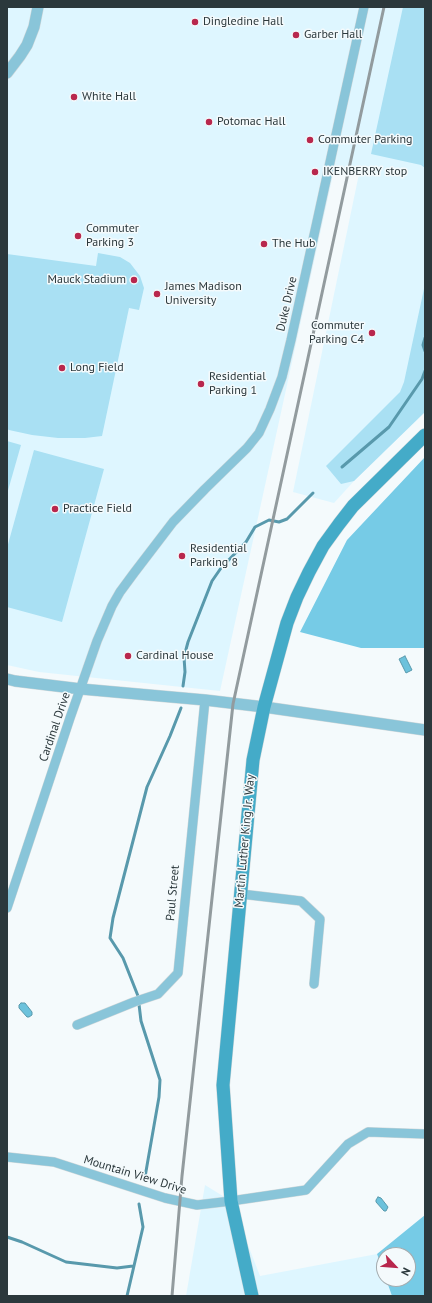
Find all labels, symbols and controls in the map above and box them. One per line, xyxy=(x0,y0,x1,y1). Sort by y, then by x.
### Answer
place label: Dingledine Hall xyxy=(203,15,283,29)
marker: Dingledine Hall xyxy=(190,17,200,27)
place label: Garber Hall xyxy=(304,28,362,42)
marker: Garber Hall xyxy=(291,30,301,40)
place label: White Hall xyxy=(82,90,136,104)
marker: White Hall xyxy=(69,92,79,102)
place label: Potomac Hall xyxy=(217,115,285,129)
marker: Potomac Hall xyxy=(204,117,214,127)
place label: Commuter Parking xyxy=(318,133,412,147)
marker: Commuter Parking xyxy=(305,135,315,145)
place label: IKENBERRY stop xyxy=(323,165,407,179)
marker: IKENBERRY stop xyxy=(310,167,320,177)
place label: Commuter Parking 3 xyxy=(86,222,139,250)
marker: Commuter Parking 3 xyxy=(73,231,83,241)
place label: The Hub xyxy=(272,237,316,251)
marker: The Hub xyxy=(259,239,269,249)
place label: Mauck Stadium xyxy=(47,273,126,287)
marker: Mauck Stadium xyxy=(129,275,139,285)
street label: Duke Drive xyxy=(274,275,300,333)
place label: James Madison University xyxy=(165,280,242,308)
marker: James Madison University xyxy=(152,289,162,299)
place label: Commuter Parking C4 xyxy=(309,319,364,347)
marker: Commuter Parking C4 xyxy=(367,328,377,338)
place label: Long Field xyxy=(70,361,124,375)
marker: Long Field xyxy=(57,363,67,373)
place label: Residential Parking 1 xyxy=(209,370,266,398)
marker: Residential Parking 1 xyxy=(196,379,206,389)
place label: Practice Field xyxy=(63,502,132,516)
marker: Practice Field xyxy=(50,504,60,514)
place label: Residential Parking 8 xyxy=(190,542,247,570)
marker: Residential Parking 8 xyxy=(177,551,187,561)
place label: Cardinal House xyxy=(136,649,214,663)
marker: Cardinal House xyxy=(123,651,133,661)
street label: Cardinal Drive xyxy=(36,690,74,764)
street label: Martin Luther King Jr. Way xyxy=(232,774,258,908)
street label: Paul Street xyxy=(163,864,183,922)
street label: Mountain View Drive xyxy=(82,1152,188,1198)
north arrow xyxy=(376,1247,416,1287)
text: N xyxy=(398,1265,414,1278)

